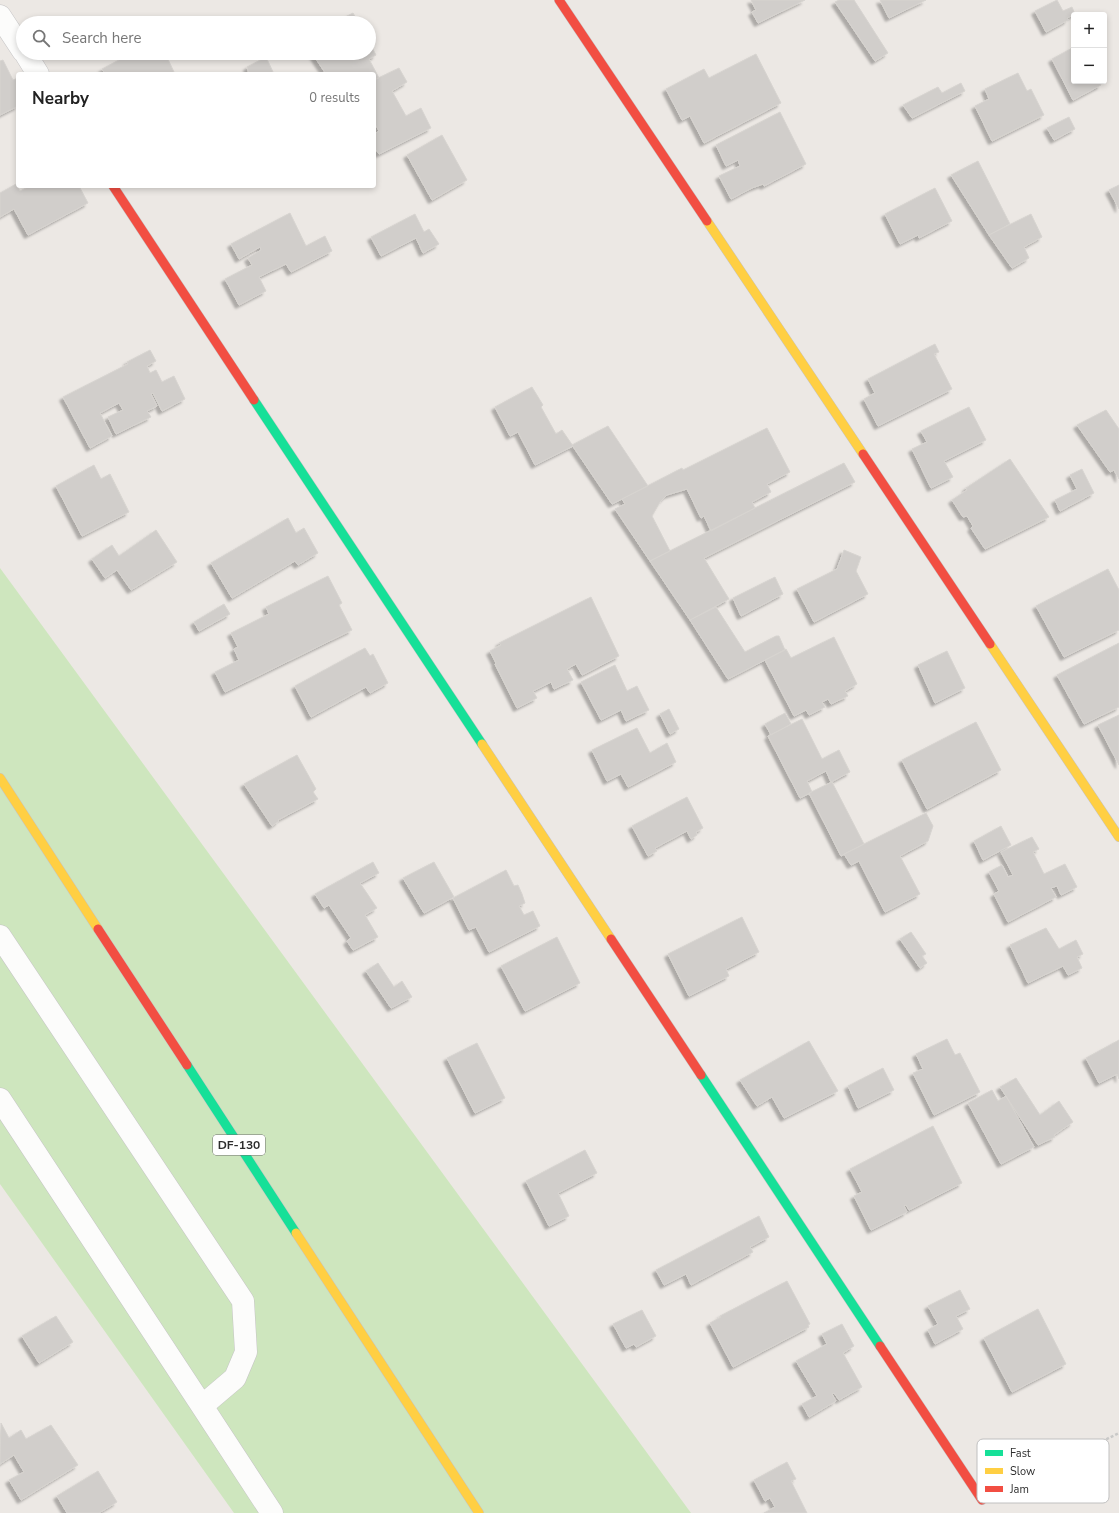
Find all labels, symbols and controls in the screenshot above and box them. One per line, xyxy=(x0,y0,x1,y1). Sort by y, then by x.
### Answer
map controls xyxy=(1071,12,1107,84)
button: + xyxy=(1071,12,1107,48)
search box xyxy=(16,16,376,60)
icon: search xyxy=(30,27,52,49)
text: Search here xyxy=(62,28,142,48)
button: − xyxy=(1071,48,1107,84)
text: Nearby xyxy=(32,87,89,110)
text: 0 results xyxy=(309,89,360,107)
road number: DF-130 xyxy=(213,1135,265,1155)
legend xyxy=(977,1439,1109,1503)
text: Fast xyxy=(1010,1446,1031,1461)
text: Slow xyxy=(1010,1464,1035,1479)
text: Jam xyxy=(1009,1482,1029,1497)

